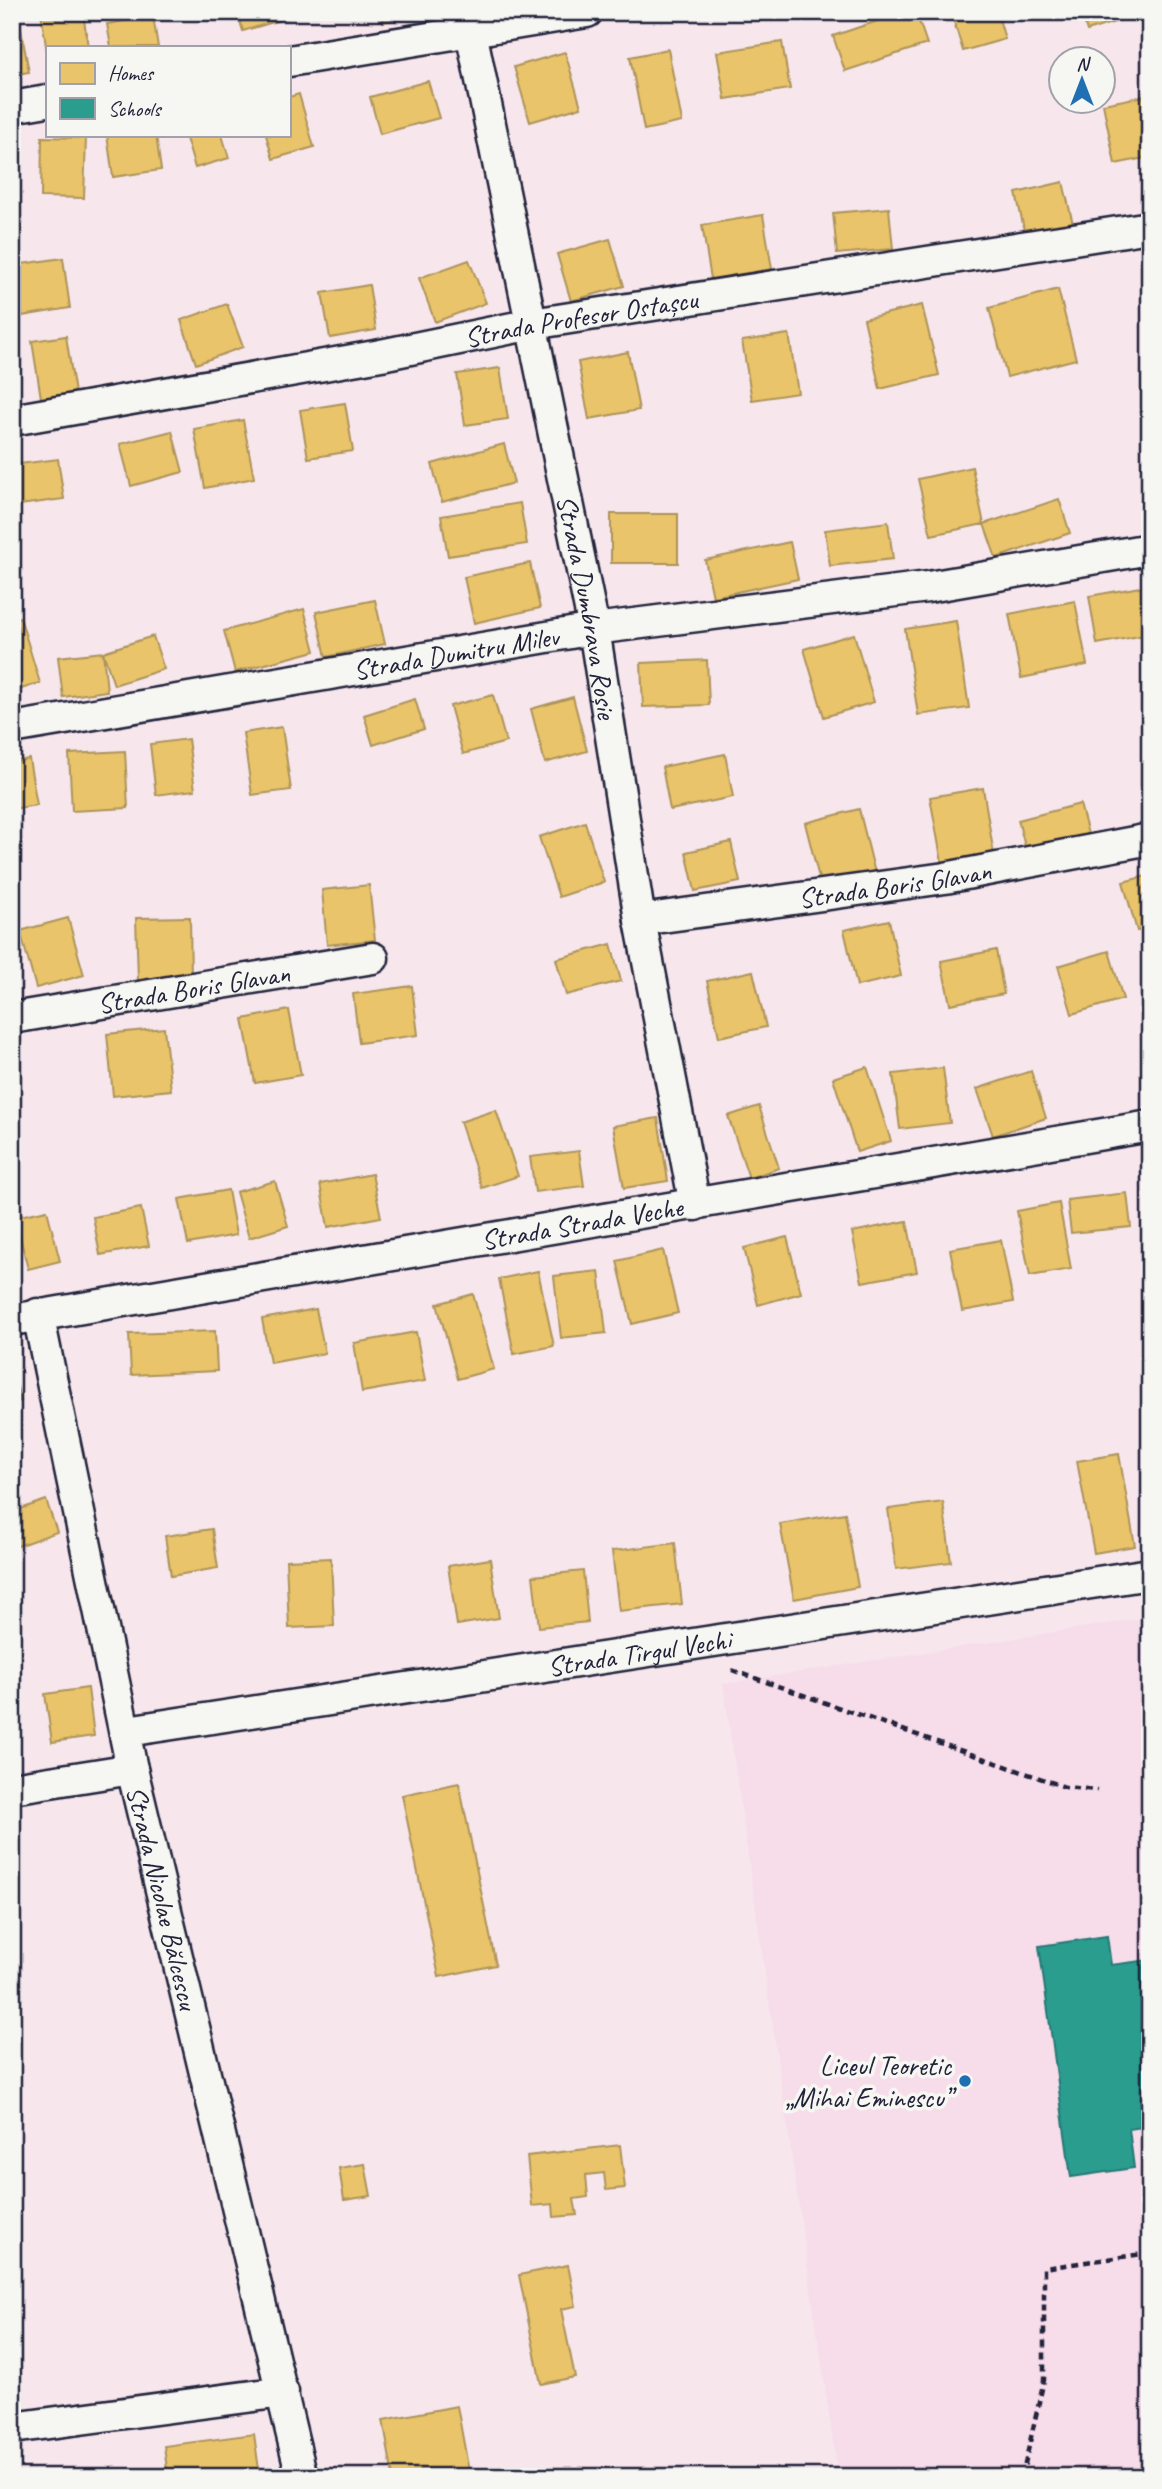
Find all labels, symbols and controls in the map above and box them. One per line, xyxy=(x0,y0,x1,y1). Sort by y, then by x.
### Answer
legend xyxy=(46,46,290,136)
north arrow xyxy=(1046,46,1116,116)
text: N xyxy=(1076,52,1091,76)
text: Homes xyxy=(108,60,155,86)
text: Schools xyxy=(108,96,162,122)
street label: Strada Profesor Ostașcu xyxy=(461,281,701,355)
street label: Strada Dumbrava Roșie xyxy=(549,492,626,723)
street label: Strada Dumitru Milev xyxy=(350,617,563,687)
street label: Strada Boris Glavan xyxy=(796,852,994,916)
street label: Strada Boris Glavan xyxy=(95,955,293,1021)
street label: Strada Strada Veche xyxy=(478,1188,687,1257)
street label: Strada Tîrgul Vechi xyxy=(545,1621,737,1684)
street label: Strada Nicolae Bălcescu xyxy=(119,1782,207,2015)
place label: Liceul Teoretic „Mihai Eminescu” xyxy=(786,2048,958,2115)
marker: Liceul Teoretic „Mihai Eminescu” xyxy=(957,2073,973,2089)

